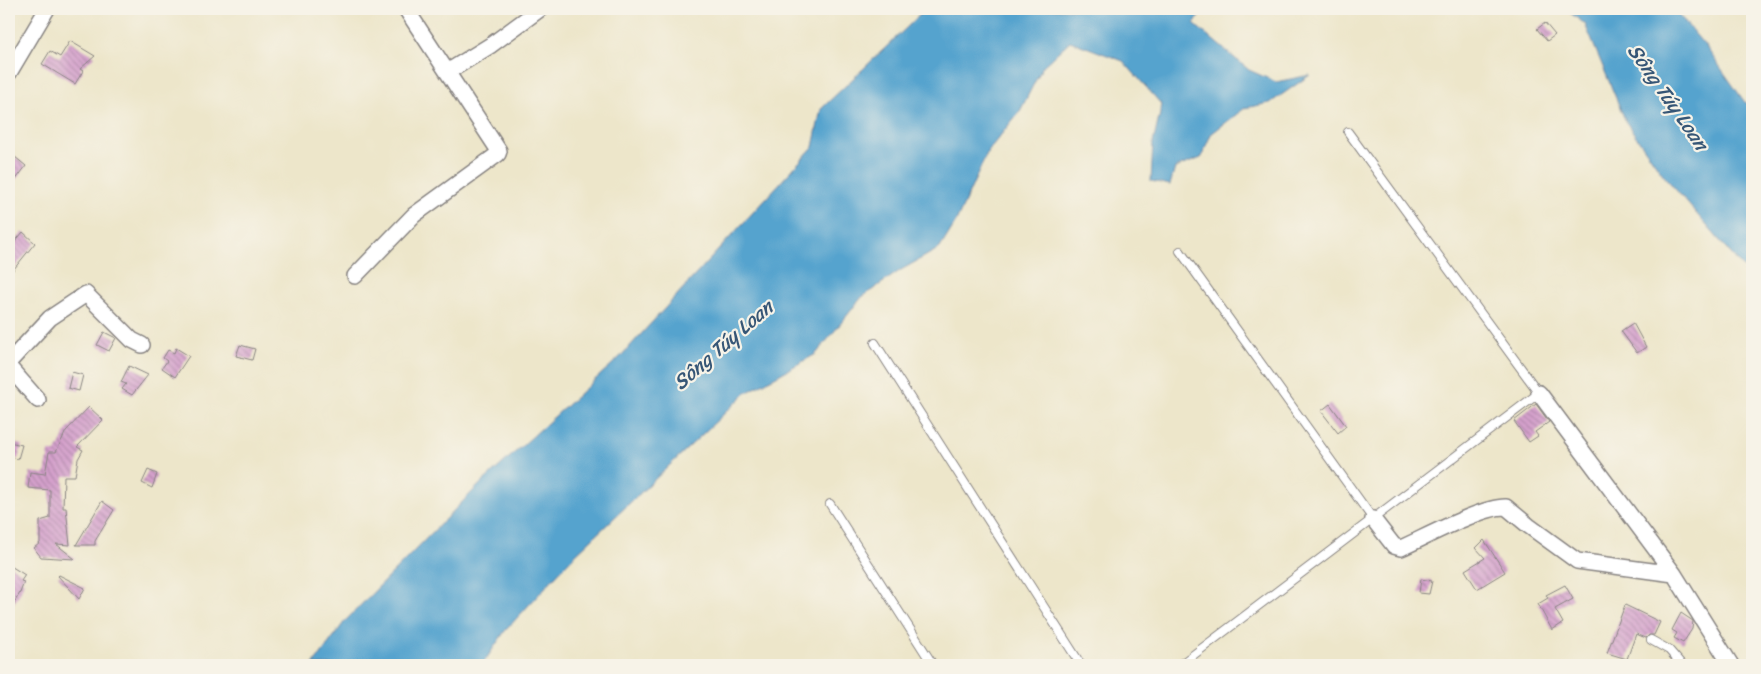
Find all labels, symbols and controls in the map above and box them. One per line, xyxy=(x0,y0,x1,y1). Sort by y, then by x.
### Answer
water label: Sông Túy Loan xyxy=(1618,36,1719,160)
water label: Sông Túy Loan xyxy=(665,290,783,399)

